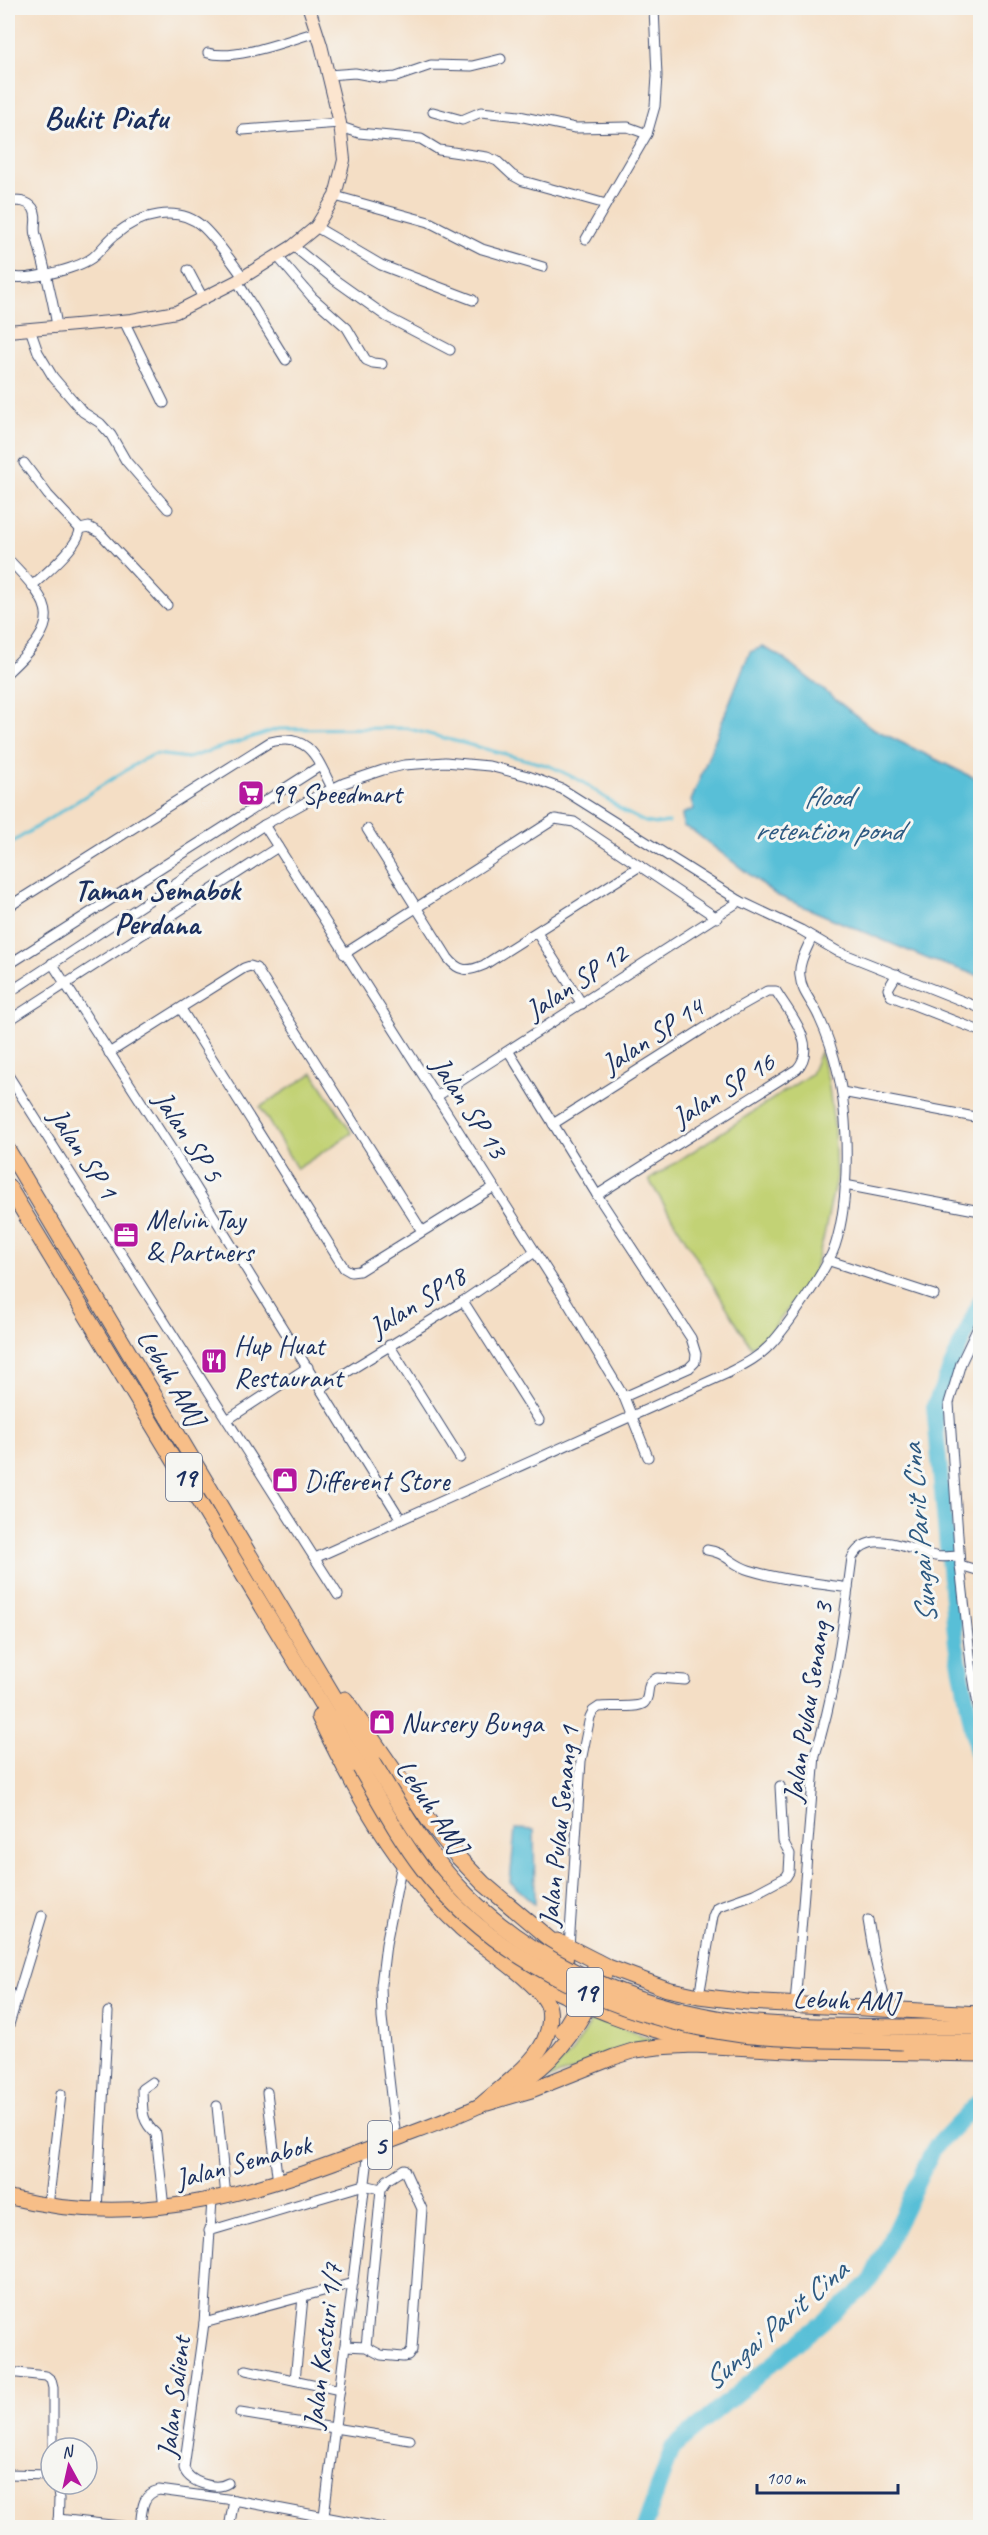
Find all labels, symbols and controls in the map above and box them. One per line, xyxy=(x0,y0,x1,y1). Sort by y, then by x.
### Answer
district label: Bukit Piatu xyxy=(44,97,171,138)
place label: 99 Speedmart xyxy=(270,776,405,811)
water label: flood retention pond xyxy=(754,777,911,849)
supermarket icon: 99 Speedmart xyxy=(236,778,266,808)
district label: Taman Semabok Perdana xyxy=(74,871,243,943)
street label: Jalan SP 12 xyxy=(517,934,636,1028)
street label: Jalan SP 14 xyxy=(593,988,712,1082)
street label: Jalan SP 16 xyxy=(664,1044,782,1136)
street label: Jalan SP 13 xyxy=(423,1048,517,1167)
street label: Jalan SP 5 xyxy=(145,1082,232,1190)
street label: Jalan SP 1 xyxy=(40,1099,127,1207)
place label: Melvin Tay & Partners xyxy=(146,1202,256,1269)
office icon: Melvin Tay & Partners xyxy=(111,1220,141,1250)
street label: Jalan SP18 xyxy=(361,1257,474,1346)
street label: Lebuh AMJ xyxy=(129,1323,216,1436)
place label: Hup Huat Restaurant xyxy=(234,1328,345,1395)
restaurant icon: Hup Huat Restaurant xyxy=(199,1346,229,1376)
water label: Sungai Parit Cina xyxy=(892,1440,946,1625)
road number: 19 xyxy=(166,1453,202,1501)
place label: Different Store xyxy=(304,1463,451,1498)
shop icon: Different Store xyxy=(270,1465,300,1495)
street label: Jalan Pulau Senang 3 xyxy=(774,1598,841,1806)
place label: Nursery Bunga xyxy=(401,1705,545,1740)
shop icon: Nursery Bunga xyxy=(367,1707,397,1737)
street label: Jalan Pulau Senang 1 xyxy=(530,1723,587,1930)
street label: Lebuh AMJ xyxy=(388,1753,479,1864)
road number: 19 xyxy=(567,1968,603,2016)
street label: Lebuh AMJ xyxy=(792,1980,904,2019)
road number: 5 xyxy=(368,2121,392,2169)
street label: Jalan Semabok xyxy=(170,2126,316,2197)
water label: Sungai Parit Cina xyxy=(695,2250,858,2398)
street label: Jalan Kasturi 1/7 xyxy=(295,2260,350,2433)
street label: Jalan Salient xyxy=(148,2332,199,2462)
north arrow xyxy=(39,2436,99,2496)
text: N xyxy=(61,2441,76,2463)
scale bar xyxy=(757,2457,898,2495)
text: 100 m xyxy=(766,2467,807,2489)

